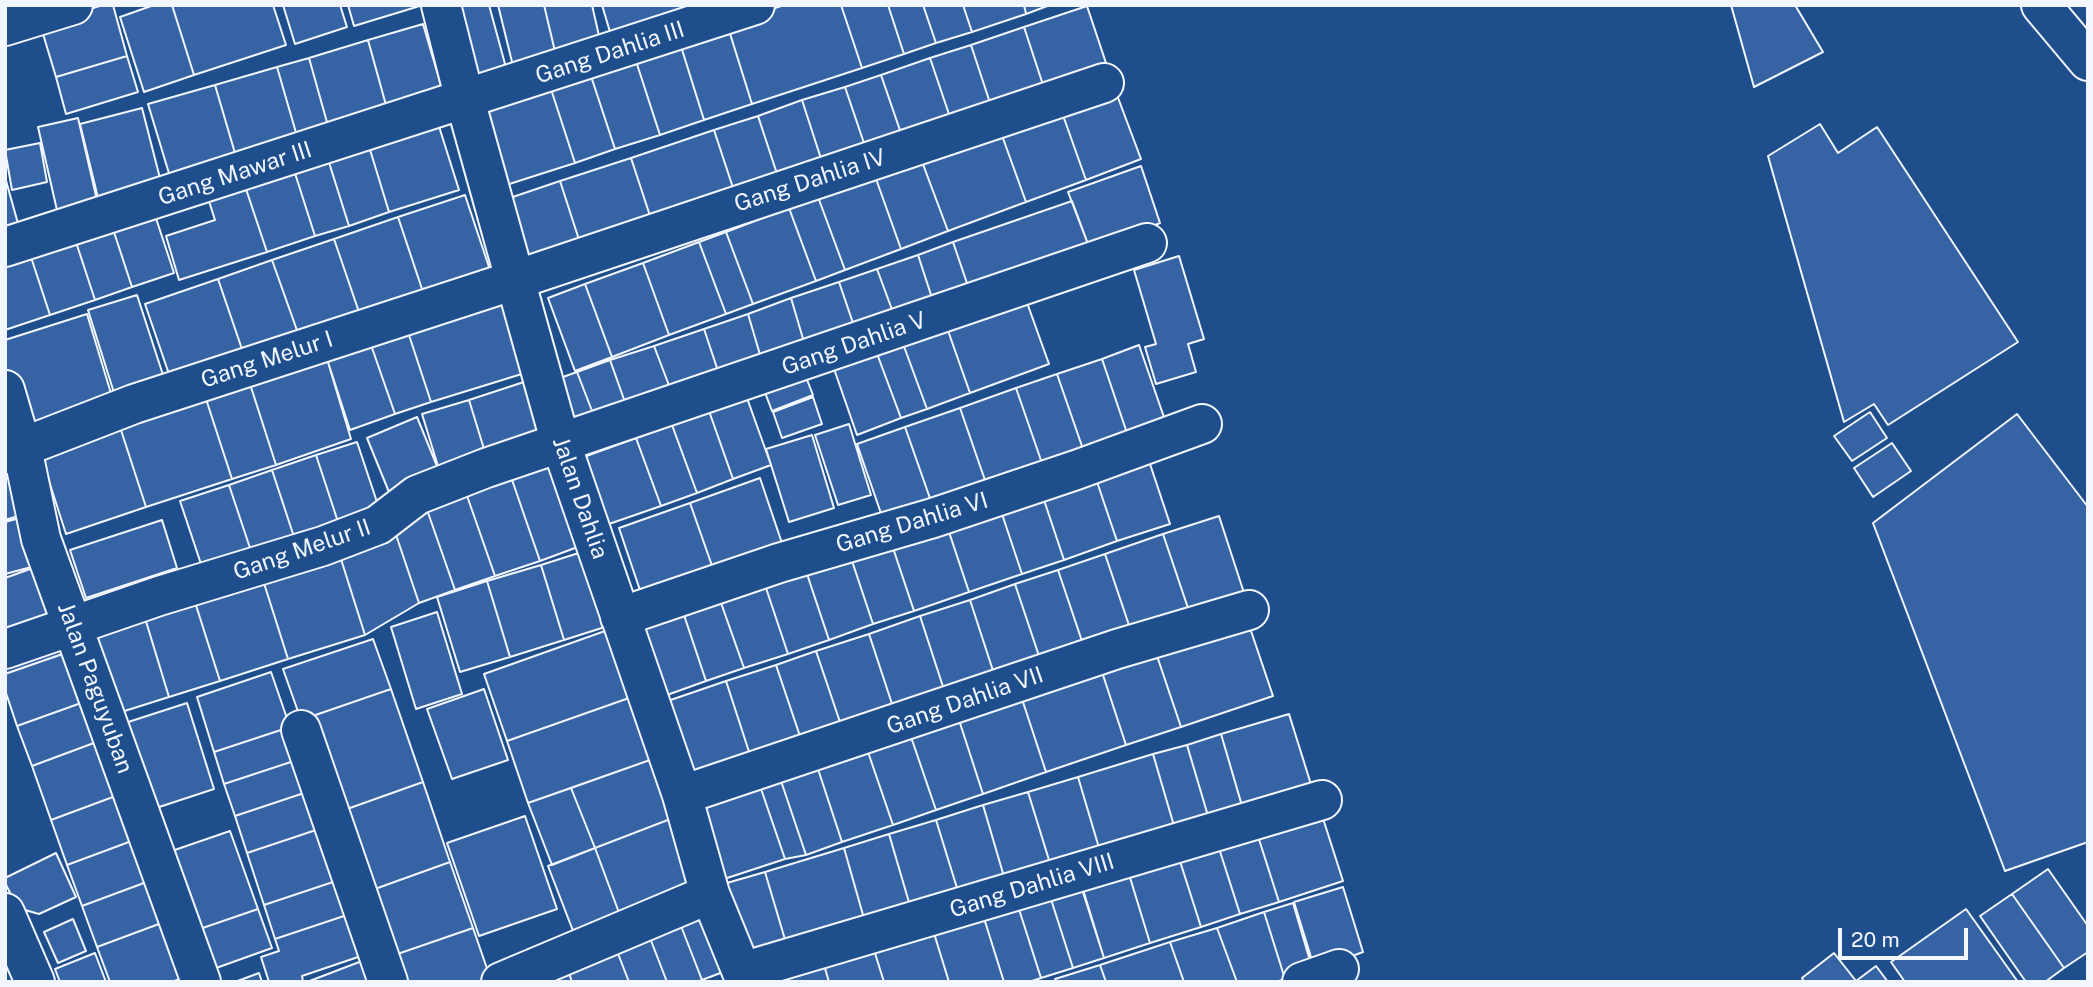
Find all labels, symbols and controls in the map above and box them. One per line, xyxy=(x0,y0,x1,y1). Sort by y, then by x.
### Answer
street label: Gang Dahlia III xyxy=(532,16,688,90)
street label: Gang Mawar III xyxy=(155,136,315,212)
street label: Gang Dahlia IV xyxy=(731,144,889,218)
street label: Gang Dahlia V xyxy=(778,306,930,382)
street label: Gang Melur I xyxy=(198,326,336,394)
street label: Jalan Dahlia xyxy=(546,433,614,563)
street label: Gang Dahlia VI xyxy=(833,487,991,559)
street label: Gang Melur II xyxy=(230,514,374,586)
street label: Jalan Paguyuban xyxy=(51,599,139,777)
street label: Gang Dahlia VII xyxy=(883,661,1047,741)
street label: Gang Dahlia VIII xyxy=(946,848,1118,924)
scale bar xyxy=(1841,914,1970,958)
text: 20 m xyxy=(1851,927,1900,952)

